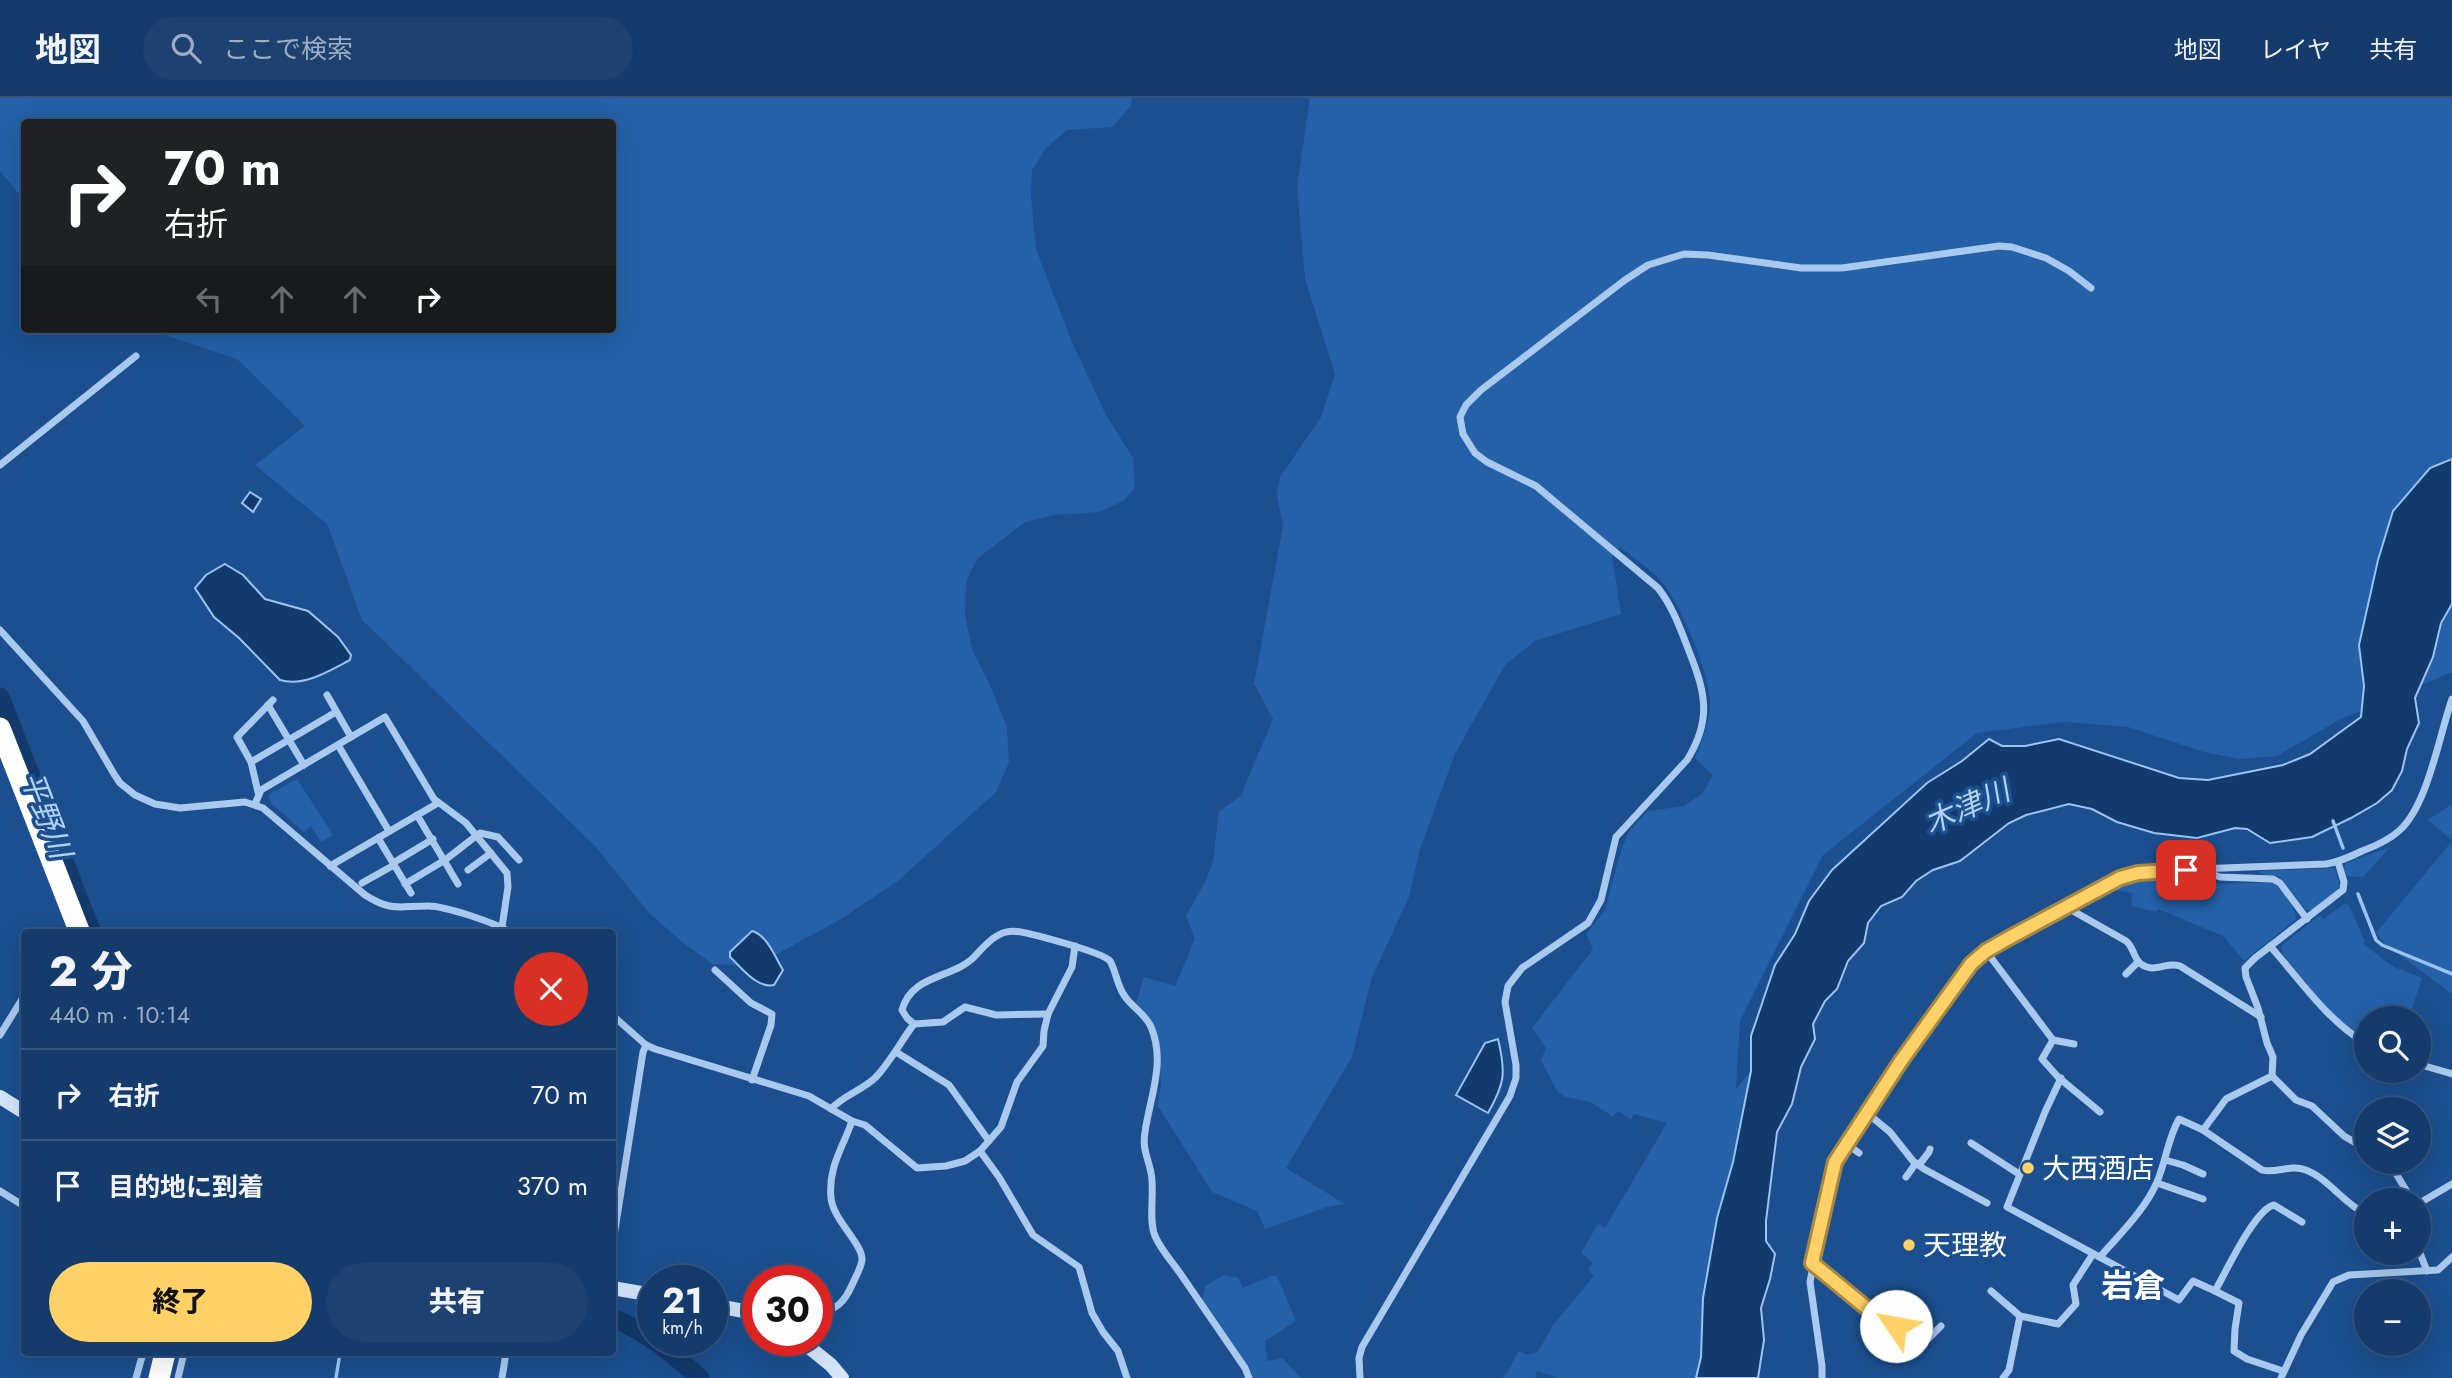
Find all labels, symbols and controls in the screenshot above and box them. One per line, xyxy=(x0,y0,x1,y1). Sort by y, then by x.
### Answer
search box xyxy=(143,17,633,80)
text: 地図 xyxy=(35,26,101,73)
icon: search xyxy=(167,29,205,67)
text: ここで検索 xyxy=(223,30,353,68)
text: 地図 xyxy=(2174,32,2222,67)
text: レイヤ xyxy=(2260,32,2331,67)
text: 共有 xyxy=(2369,32,2417,67)
text: 70 m xyxy=(164,133,281,203)
icon: right xyxy=(49,147,140,238)
text: 右折 xyxy=(164,201,228,247)
icon: left xyxy=(190,280,228,318)
icon: ahead xyxy=(263,280,301,318)
icon: ahead xyxy=(336,280,374,318)
icon: right xyxy=(409,280,447,318)
water label: 平野川 xyxy=(10,765,84,867)
water label: 木津川 xyxy=(1917,767,2019,844)
pin xyxy=(2156,840,2216,900)
icon: arrive xyxy=(2167,851,2205,889)
text: 2 分 xyxy=(49,941,132,1002)
button: close xyxy=(514,952,588,1026)
text: 440 m · 10:14 xyxy=(49,998,190,1032)
map controls xyxy=(2354,1006,2431,1356)
button: search xyxy=(2354,1006,2431,1083)
icon: right xyxy=(49,1076,87,1114)
text: 70 m xyxy=(531,1076,588,1114)
text: 右折 xyxy=(108,1077,160,1115)
button: layers xyxy=(2354,1097,2431,1174)
place label: 大西酒店 xyxy=(2042,1148,2154,1189)
marker: 大西酒店 xyxy=(2020,1160,2036,1176)
icon: arrive xyxy=(49,1167,87,1205)
text: 370 m xyxy=(517,1167,588,1205)
text: 目的地に到着 xyxy=(108,1168,264,1206)
button: + xyxy=(2354,1188,2431,1265)
place label: 天理教 xyxy=(1923,1225,2007,1266)
marker: 天理教 xyxy=(1901,1237,1917,1253)
button: 終了 xyxy=(49,1262,312,1342)
button: 共有 xyxy=(326,1262,588,1342)
district label: 岩倉 xyxy=(2101,1263,2165,1309)
speed limit sign: 30 xyxy=(742,1265,833,1356)
text: 21 xyxy=(662,1276,703,1326)
button: − xyxy=(2354,1279,2431,1356)
position arrow xyxy=(1859,1289,1933,1363)
text: km/h xyxy=(662,1315,703,1341)

